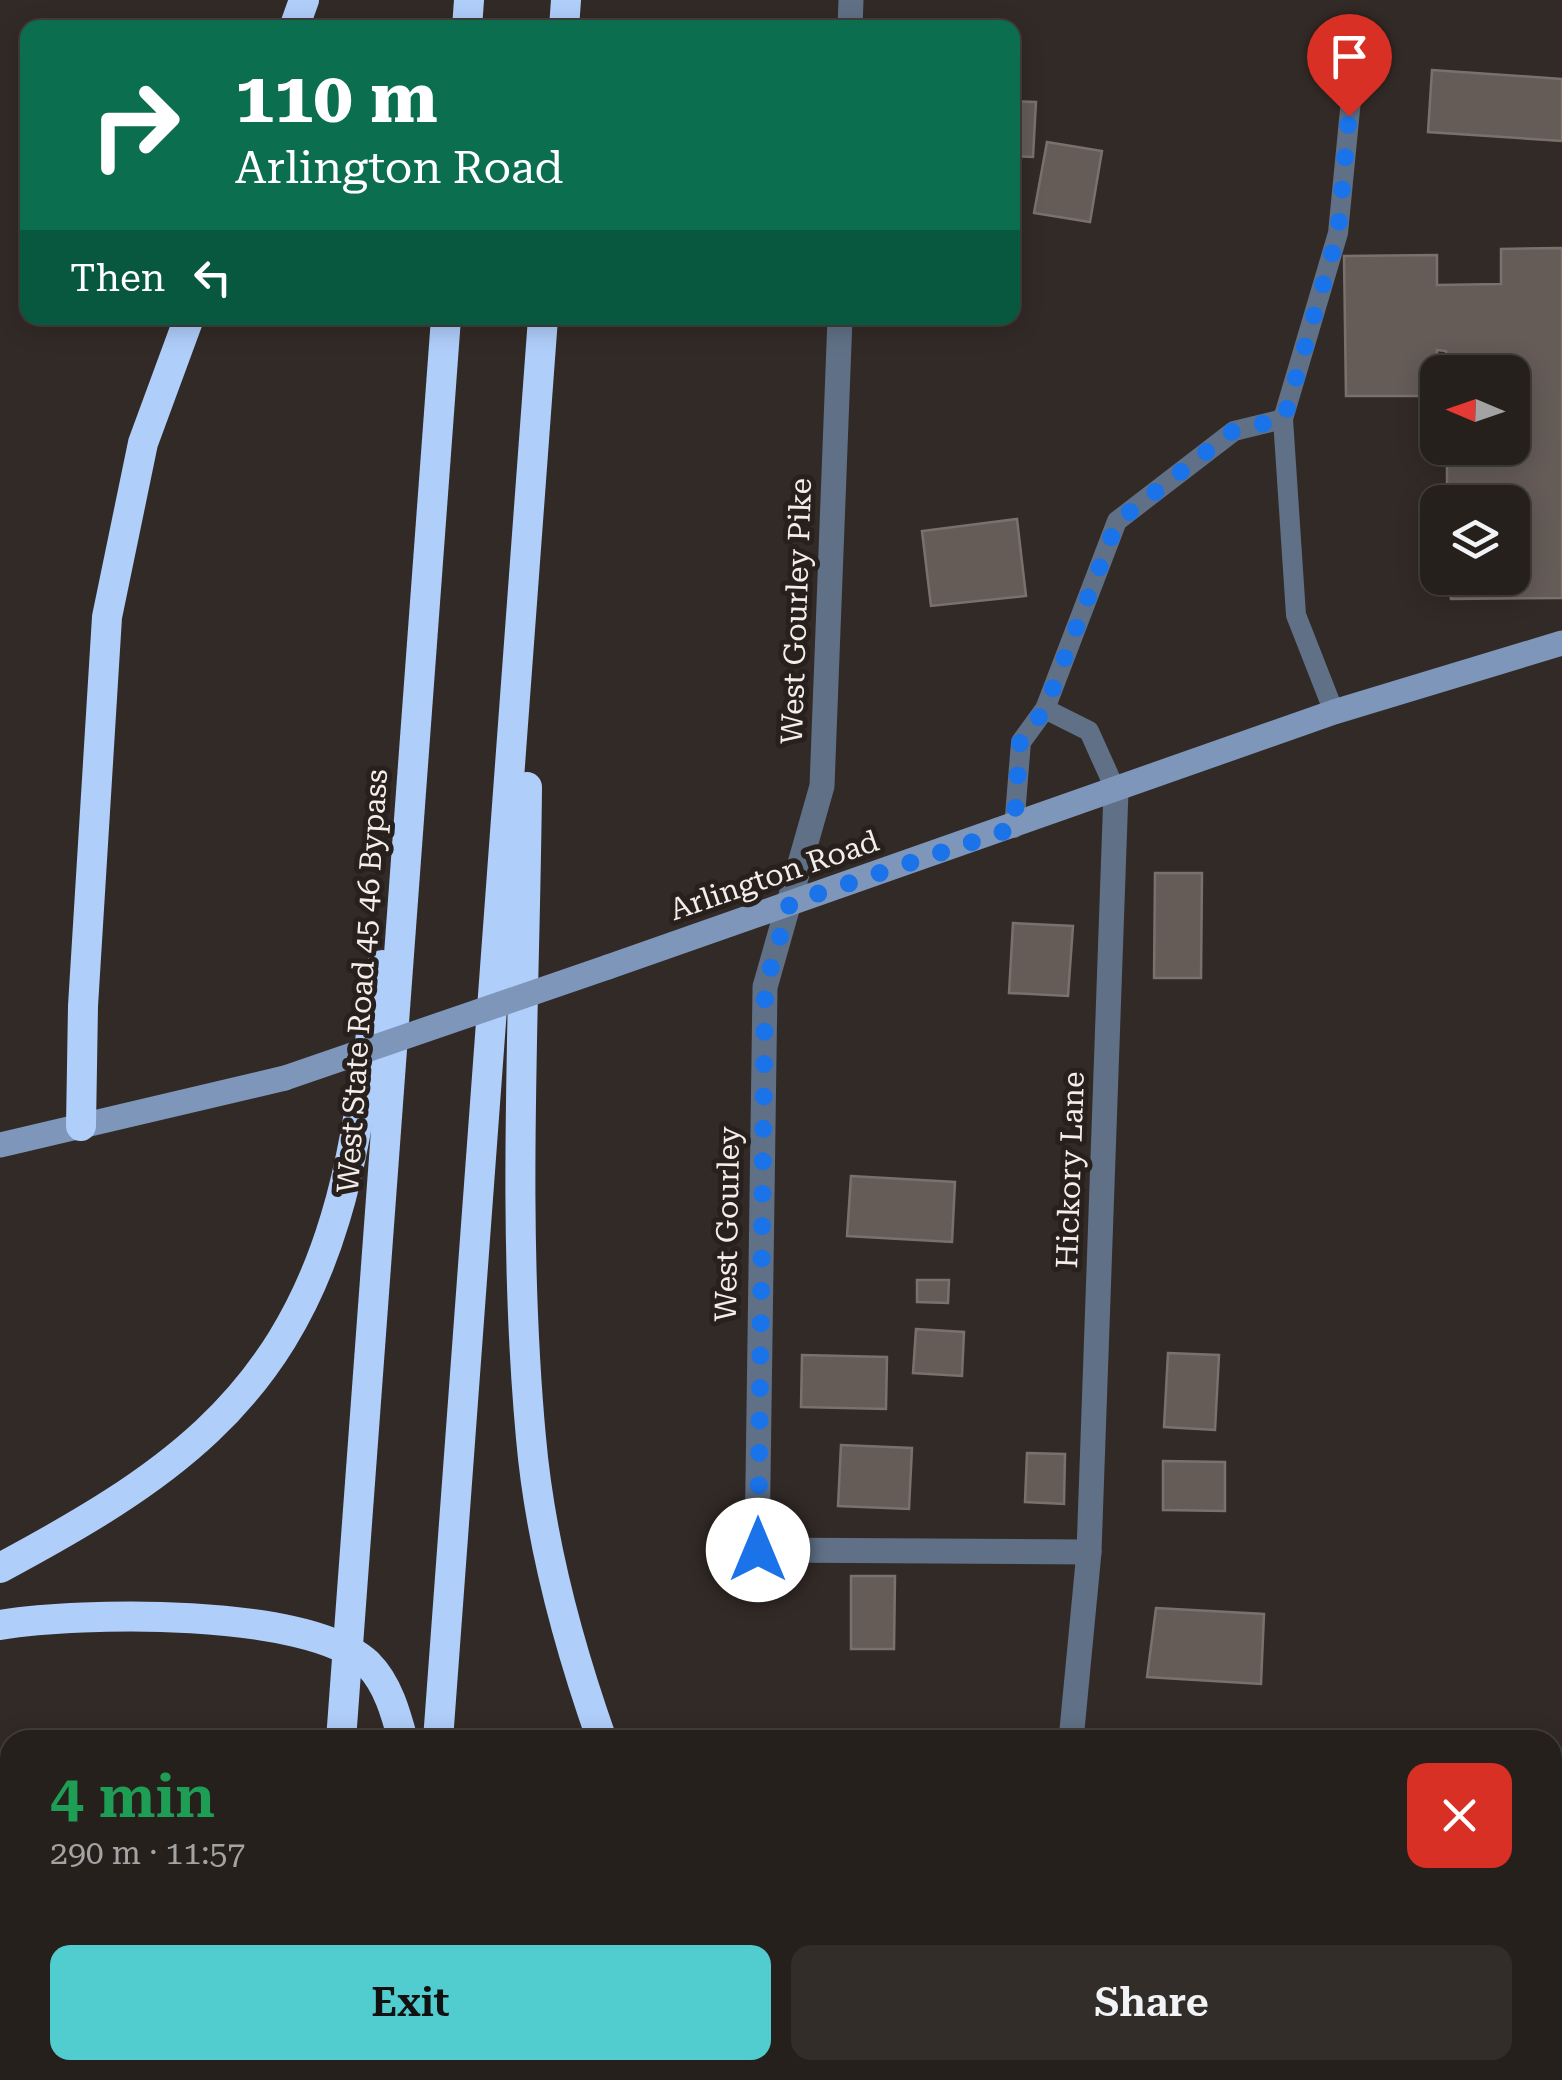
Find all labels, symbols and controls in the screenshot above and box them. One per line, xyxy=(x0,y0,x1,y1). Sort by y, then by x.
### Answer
pin xyxy=(1307,14,1392,117)
icon: arrive xyxy=(1322,29,1377,84)
text: 110 m xyxy=(235,57,438,139)
icon: right xyxy=(70,60,200,190)
text: Arlington Road xyxy=(235,141,563,194)
icon: left xyxy=(185,250,240,305)
text: Then xyxy=(70,256,165,300)
north arrow xyxy=(1420,355,1530,465)
map controls xyxy=(1420,355,1530,595)
street label: West Gourley Pike xyxy=(774,477,818,745)
button: layers xyxy=(1420,485,1530,595)
street label: West State Road 45 46 Bypass xyxy=(330,768,394,1194)
street label: Arlington Road xyxy=(665,823,883,927)
street label: Hickory Lane xyxy=(1049,1071,1091,1269)
street label: West Gourley xyxy=(708,1126,746,1322)
position arrow xyxy=(706,1498,810,1602)
text: 4 min xyxy=(50,1761,215,1832)
button: close xyxy=(1407,1763,1512,1868)
text: 290 m · 11:57 xyxy=(50,1834,245,1872)
button: Exit xyxy=(50,1945,771,2060)
button: Share xyxy=(791,1945,1512,2060)

